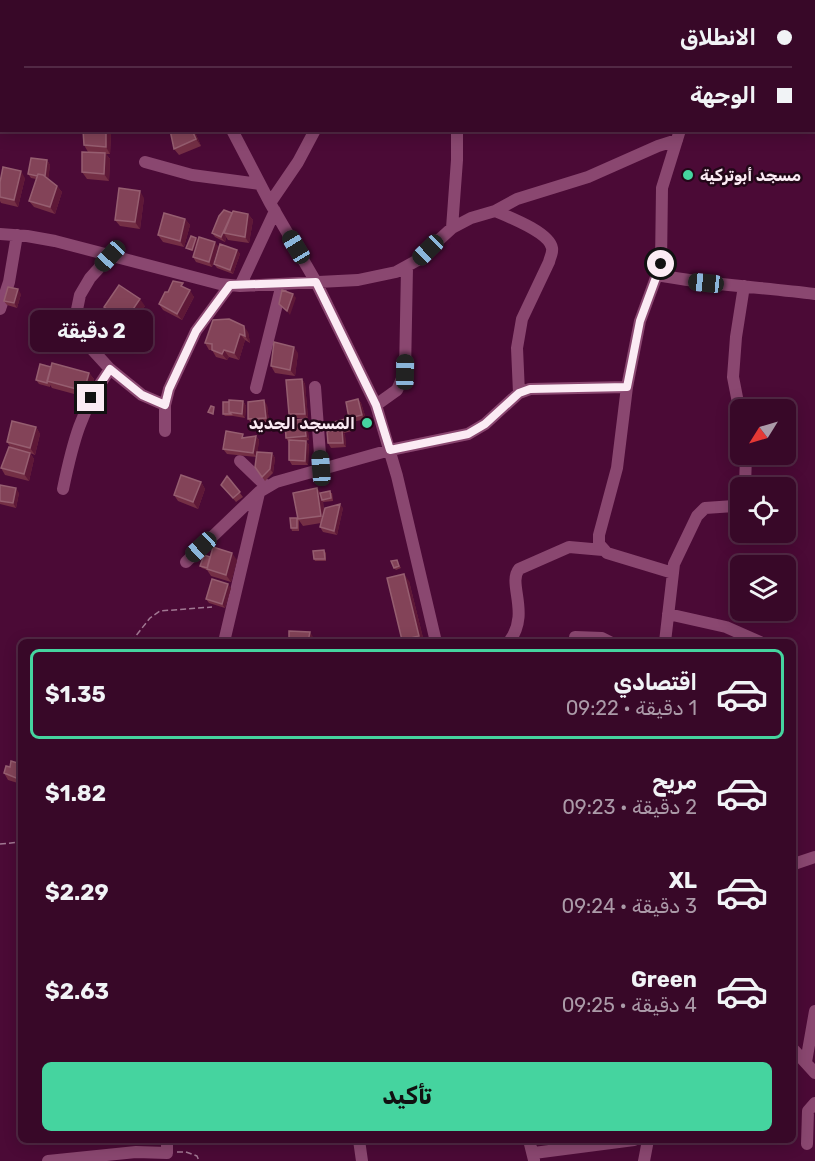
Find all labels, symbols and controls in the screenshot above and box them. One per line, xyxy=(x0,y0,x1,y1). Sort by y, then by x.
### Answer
text: الانطلاق xyxy=(680,24,756,51)
text: الوجهة xyxy=(690,82,756,109)
place label: مسجد أبوتركية xyxy=(700,166,801,185)
marker: مسجد أبوتركية xyxy=(681,168,695,182)
car xyxy=(279,227,313,267)
car xyxy=(409,231,447,269)
car xyxy=(91,237,129,275)
route start xyxy=(647,250,674,277)
car xyxy=(687,272,725,294)
callout: 2 دقيقة xyxy=(29,311,152,353)
text: 2 دقيقة xyxy=(57,319,126,343)
car xyxy=(396,354,414,390)
route end xyxy=(77,384,104,411)
north arrow xyxy=(730,399,796,465)
map controls xyxy=(730,399,796,621)
place label: المسجد الجديد xyxy=(249,414,355,433)
marker: المسجد الجديد xyxy=(360,416,374,430)
car xyxy=(311,449,331,487)
button: locate xyxy=(730,477,796,543)
car xyxy=(182,528,220,566)
button: layers xyxy=(730,555,796,621)
icon: car xyxy=(715,667,769,721)
text: اقتصادي xyxy=(614,669,697,696)
text: $1.35 xyxy=(45,681,106,708)
text: 1 دقيقة · 09:22 xyxy=(566,696,697,720)
icon: car xyxy=(715,766,769,820)
text: مريح xyxy=(652,768,697,795)
text: $1.82 xyxy=(45,780,106,807)
text: 2 دقيقة · 09:23 xyxy=(562,795,697,819)
icon: car xyxy=(715,865,769,919)
text: XL xyxy=(669,867,697,894)
text: $2.29 xyxy=(45,879,109,906)
text: 3 دقيقة · 09:24 xyxy=(561,894,697,918)
icon: car xyxy=(715,964,769,1018)
text: Green xyxy=(631,966,697,993)
text: $2.63 xyxy=(45,978,109,1005)
text: 4 دقيقة · 09:25 xyxy=(562,993,697,1017)
button: تأكيد xyxy=(42,1062,772,1131)

